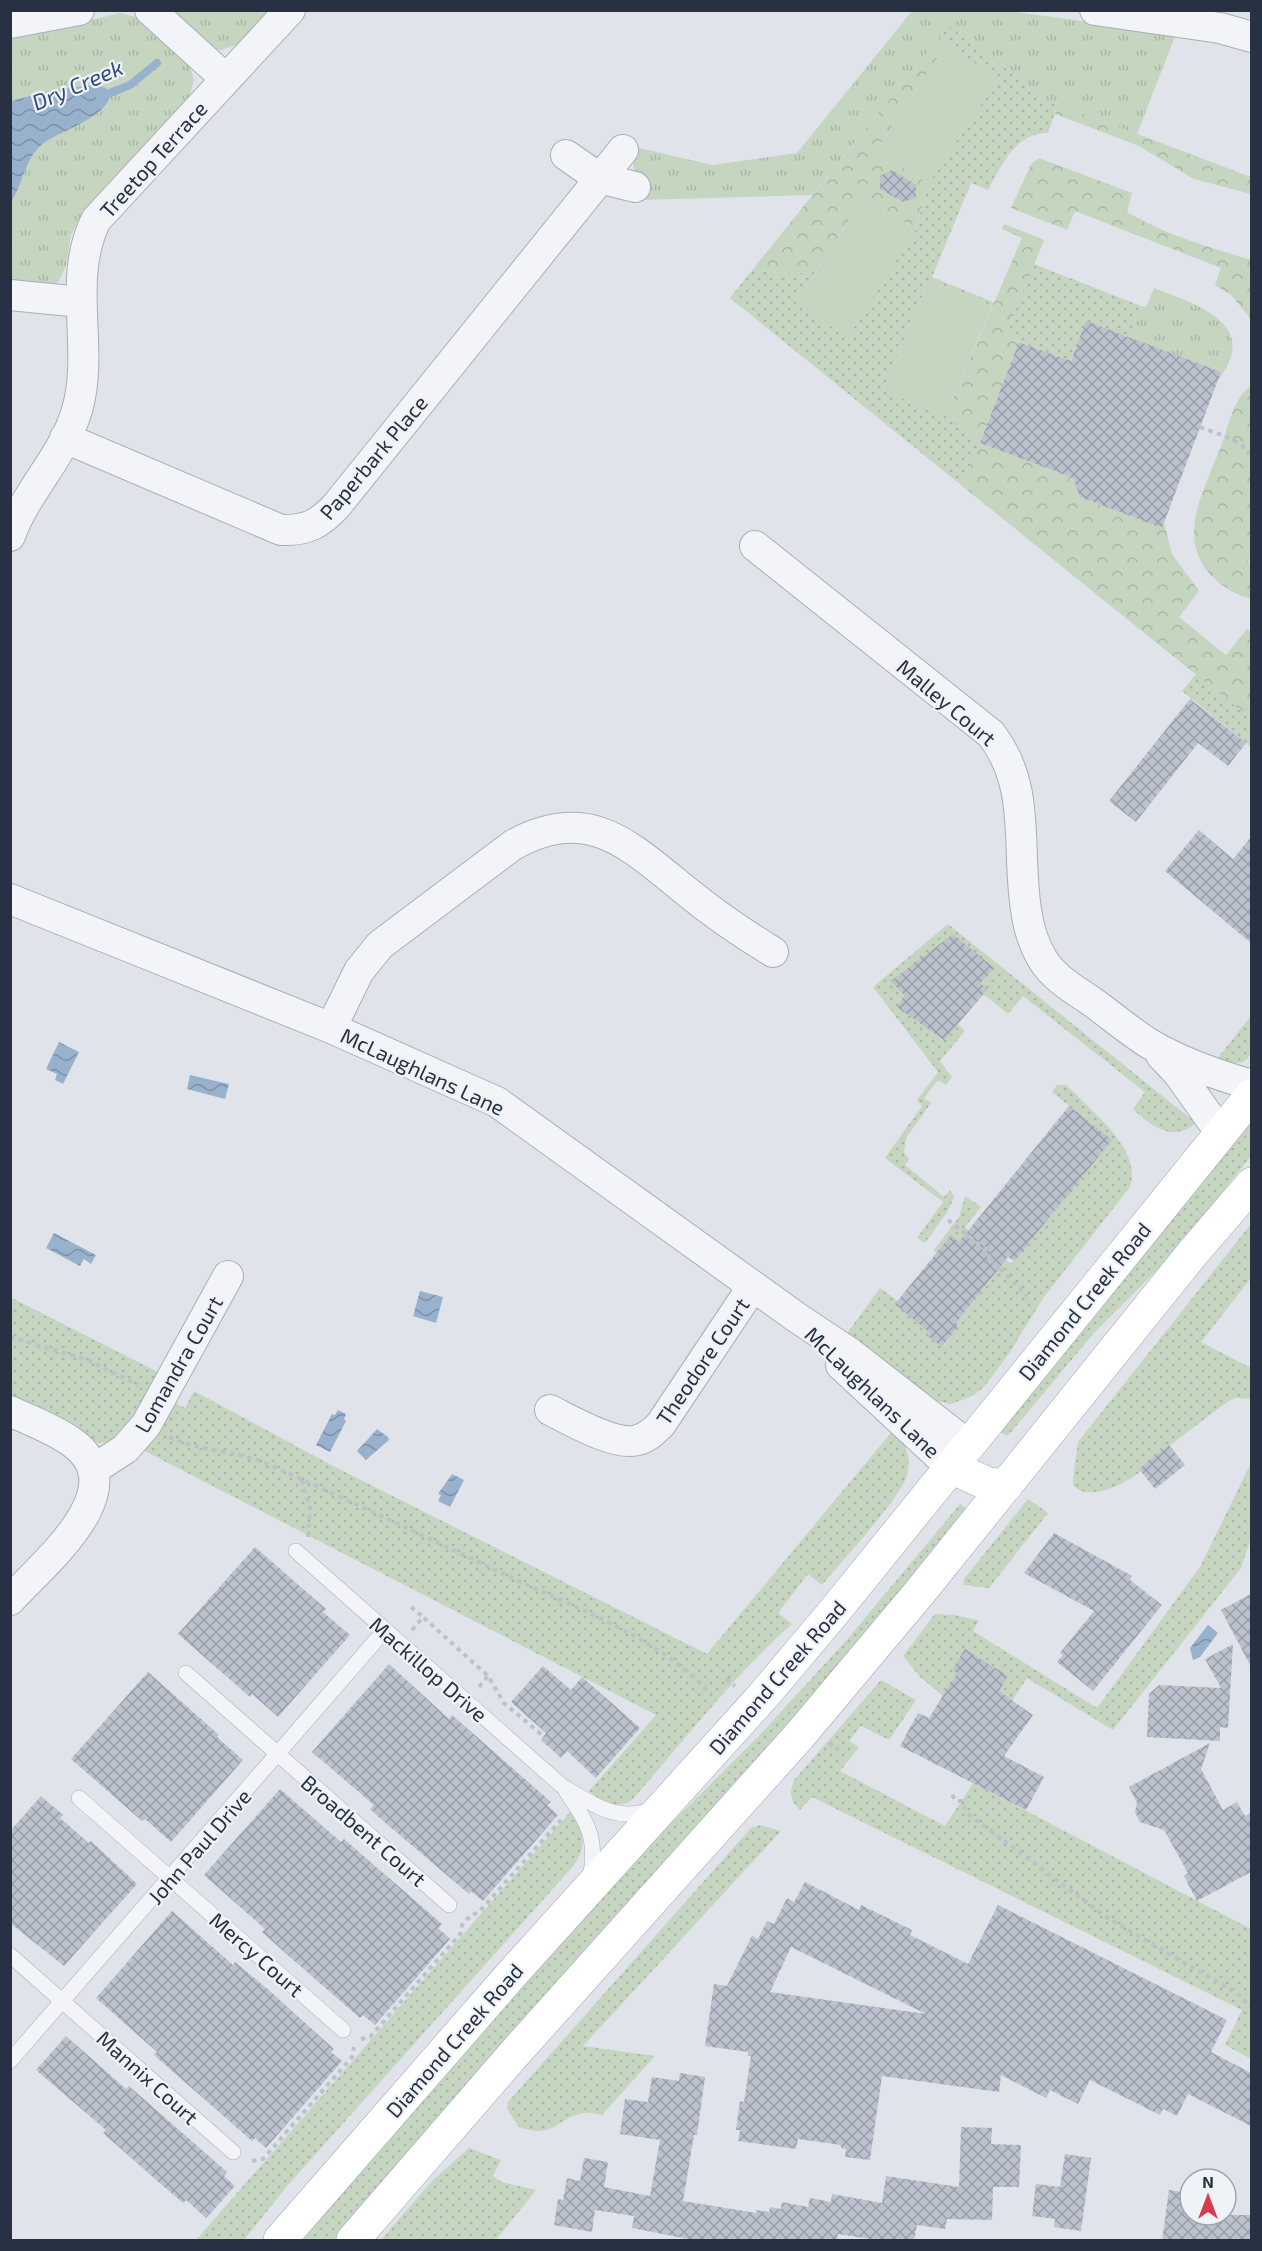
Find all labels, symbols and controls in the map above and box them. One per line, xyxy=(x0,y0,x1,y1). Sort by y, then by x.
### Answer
water label: Dry Creek xyxy=(28,53,127,116)
street label: Treetop Terrace xyxy=(94,96,212,222)
street label: Paperbark Place xyxy=(314,390,432,524)
street label: Malley Court xyxy=(893,653,1001,751)
street label: McLaughlans Lane xyxy=(337,1022,509,1120)
street label: Diamond Creek Road xyxy=(1013,1217,1155,1385)
street label: Lomandra Court xyxy=(129,1291,227,1437)
street label: Theodore Court xyxy=(650,1293,754,1429)
street label: McLaughlans Lane xyxy=(800,1321,946,1463)
street label: Diamond Creek Road xyxy=(703,1595,851,1759)
street label: Mackillop Drive xyxy=(365,1611,493,1727)
street label: Broadbent Court xyxy=(297,1769,431,1891)
street label: John Paul Drive xyxy=(142,1783,256,1909)
street label: Mercy Court xyxy=(205,1907,309,2001)
street label: Diamond Creek Road xyxy=(380,1958,528,2122)
street label: Mannix Court xyxy=(92,2025,204,2129)
north arrow xyxy=(1178,2167,1238,2227)
text: N xyxy=(1202,2172,1214,2191)

